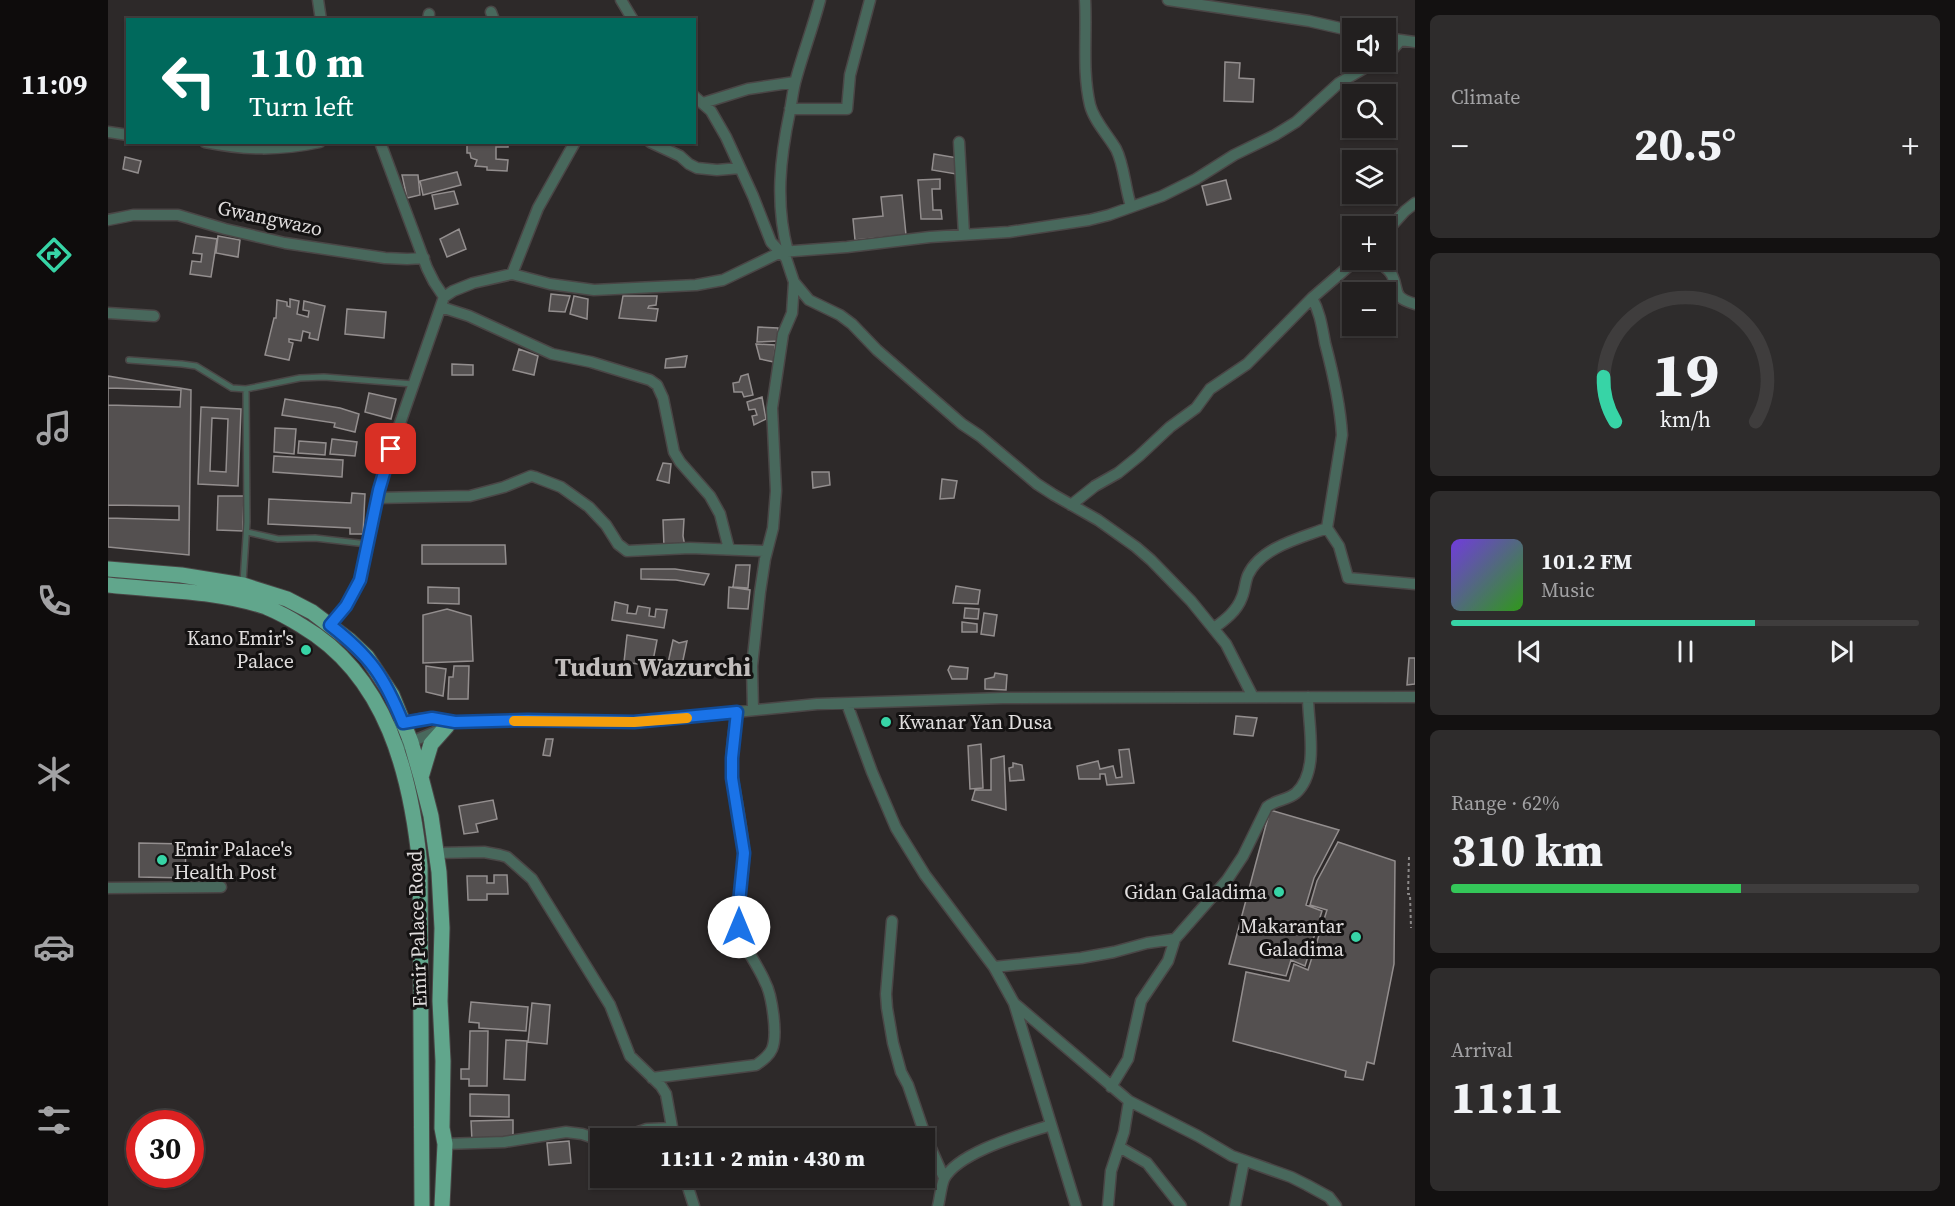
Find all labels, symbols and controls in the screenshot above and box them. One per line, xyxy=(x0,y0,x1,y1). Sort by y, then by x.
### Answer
map controls xyxy=(1342,18,1396,336)
button: sound xyxy=(1342,18,1396,72)
text: 110 m xyxy=(249,33,364,91)
icon: left xyxy=(150,42,228,120)
text: 11:09 xyxy=(21,66,87,103)
text: Climate xyxy=(1451,83,1520,111)
button: search xyxy=(1342,84,1396,138)
text: Turn left xyxy=(249,88,353,125)
text: 20.5° xyxy=(1634,113,1736,175)
text: − xyxy=(1451,123,1469,168)
text: + xyxy=(1902,123,1919,168)
button: layers xyxy=(1342,150,1396,204)
street label: Gwangwazo xyxy=(215,193,325,243)
button: + xyxy=(1342,216,1396,270)
icon: directions xyxy=(33,234,75,276)
button: − xyxy=(1342,282,1396,336)
text: 19 xyxy=(1651,331,1719,417)
text: km/h xyxy=(1659,405,1711,434)
icon: music xyxy=(33,407,75,449)
pin xyxy=(365,423,416,474)
icon: arrive xyxy=(374,432,407,465)
text: 101.2 FM xyxy=(1541,546,1632,576)
text: Music xyxy=(1541,576,1595,604)
icon: phone xyxy=(33,580,75,622)
place label: Kano Emir's Palace xyxy=(187,624,294,675)
icon: previous xyxy=(1513,635,1546,668)
icon: pause xyxy=(1669,635,1702,668)
icon: next xyxy=(1825,635,1858,668)
marker: Kano Emir's Palace xyxy=(299,643,313,657)
district label: Tudun Wazurchi xyxy=(555,649,751,685)
place label: Kwanar Yan Dusa xyxy=(898,708,1053,736)
marker: Kwanar Yan Dusa xyxy=(879,715,893,729)
icon: climate xyxy=(33,753,75,795)
text: Range · 62% xyxy=(1451,789,1560,817)
text: 310 km xyxy=(1451,819,1603,881)
place label: Emir Palace's Health Post xyxy=(174,835,292,886)
street label: Emir Palace Road xyxy=(400,849,434,1008)
marker: Emir Palace's Health Post xyxy=(155,853,169,867)
place label: Gidan Galadima xyxy=(1124,878,1268,906)
marker: Gidan Galadima xyxy=(1272,885,1286,899)
position arrow xyxy=(707,895,771,959)
place label: Makarantar Galadima xyxy=(1240,912,1345,963)
icon: car xyxy=(33,926,75,968)
marker: Makarantar Galadima xyxy=(1349,930,1363,944)
text: Arrival xyxy=(1451,1036,1513,1064)
text: 11:11 xyxy=(1451,1066,1564,1128)
icon: filters xyxy=(33,1099,75,1141)
speed limit sign: 30 xyxy=(126,1110,204,1188)
text: 11:11 · 2 min · 430 m xyxy=(660,1143,865,1173)

